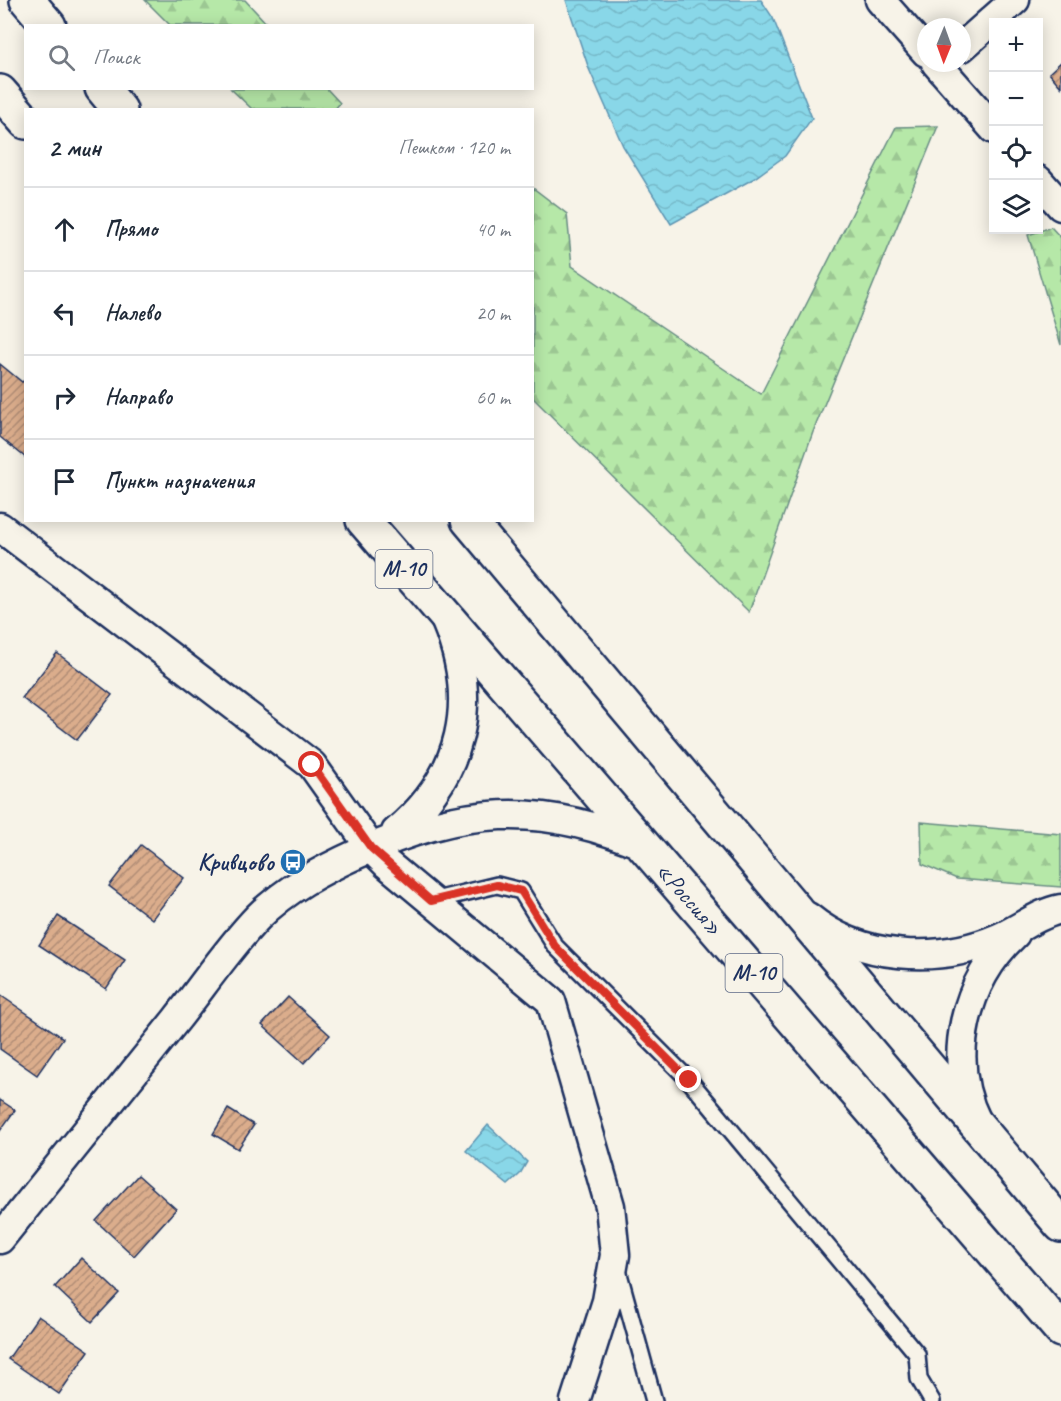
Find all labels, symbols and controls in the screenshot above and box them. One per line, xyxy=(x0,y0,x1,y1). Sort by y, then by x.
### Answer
north arrow xyxy=(917,18,971,72)
map controls xyxy=(989,18,1043,234)
button: + xyxy=(989,18,1043,72)
search box xyxy=(24,24,534,90)
icon: search xyxy=(45,41,78,74)
text: Поиск xyxy=(93,43,139,71)
button: − xyxy=(989,72,1043,126)
button: locate xyxy=(989,126,1043,180)
text: 2 мин xyxy=(48,131,101,164)
text: Пешком · 120 m xyxy=(398,135,510,160)
button: layers xyxy=(989,180,1043,234)
icon: ahead xyxy=(48,213,81,246)
text: Прямо xyxy=(105,215,157,243)
text: 40 m xyxy=(476,217,510,242)
icon: left xyxy=(48,297,81,330)
text: Налево xyxy=(105,299,161,327)
text: 20 m xyxy=(476,301,510,326)
icon: right xyxy=(48,381,81,414)
text: Направо xyxy=(105,383,172,411)
text: 60 m xyxy=(476,385,510,410)
icon: arrive xyxy=(48,465,81,498)
text: Пункт назначения xyxy=(105,467,254,495)
road number: М-10 xyxy=(376,550,432,588)
route start xyxy=(298,751,324,777)
place label: Кривцово xyxy=(198,847,275,877)
bus stop icon: Кривцово xyxy=(278,847,308,877)
street label: «Россия» xyxy=(649,856,729,942)
road number: М-10 xyxy=(726,954,783,992)
route end xyxy=(675,1066,701,1092)

